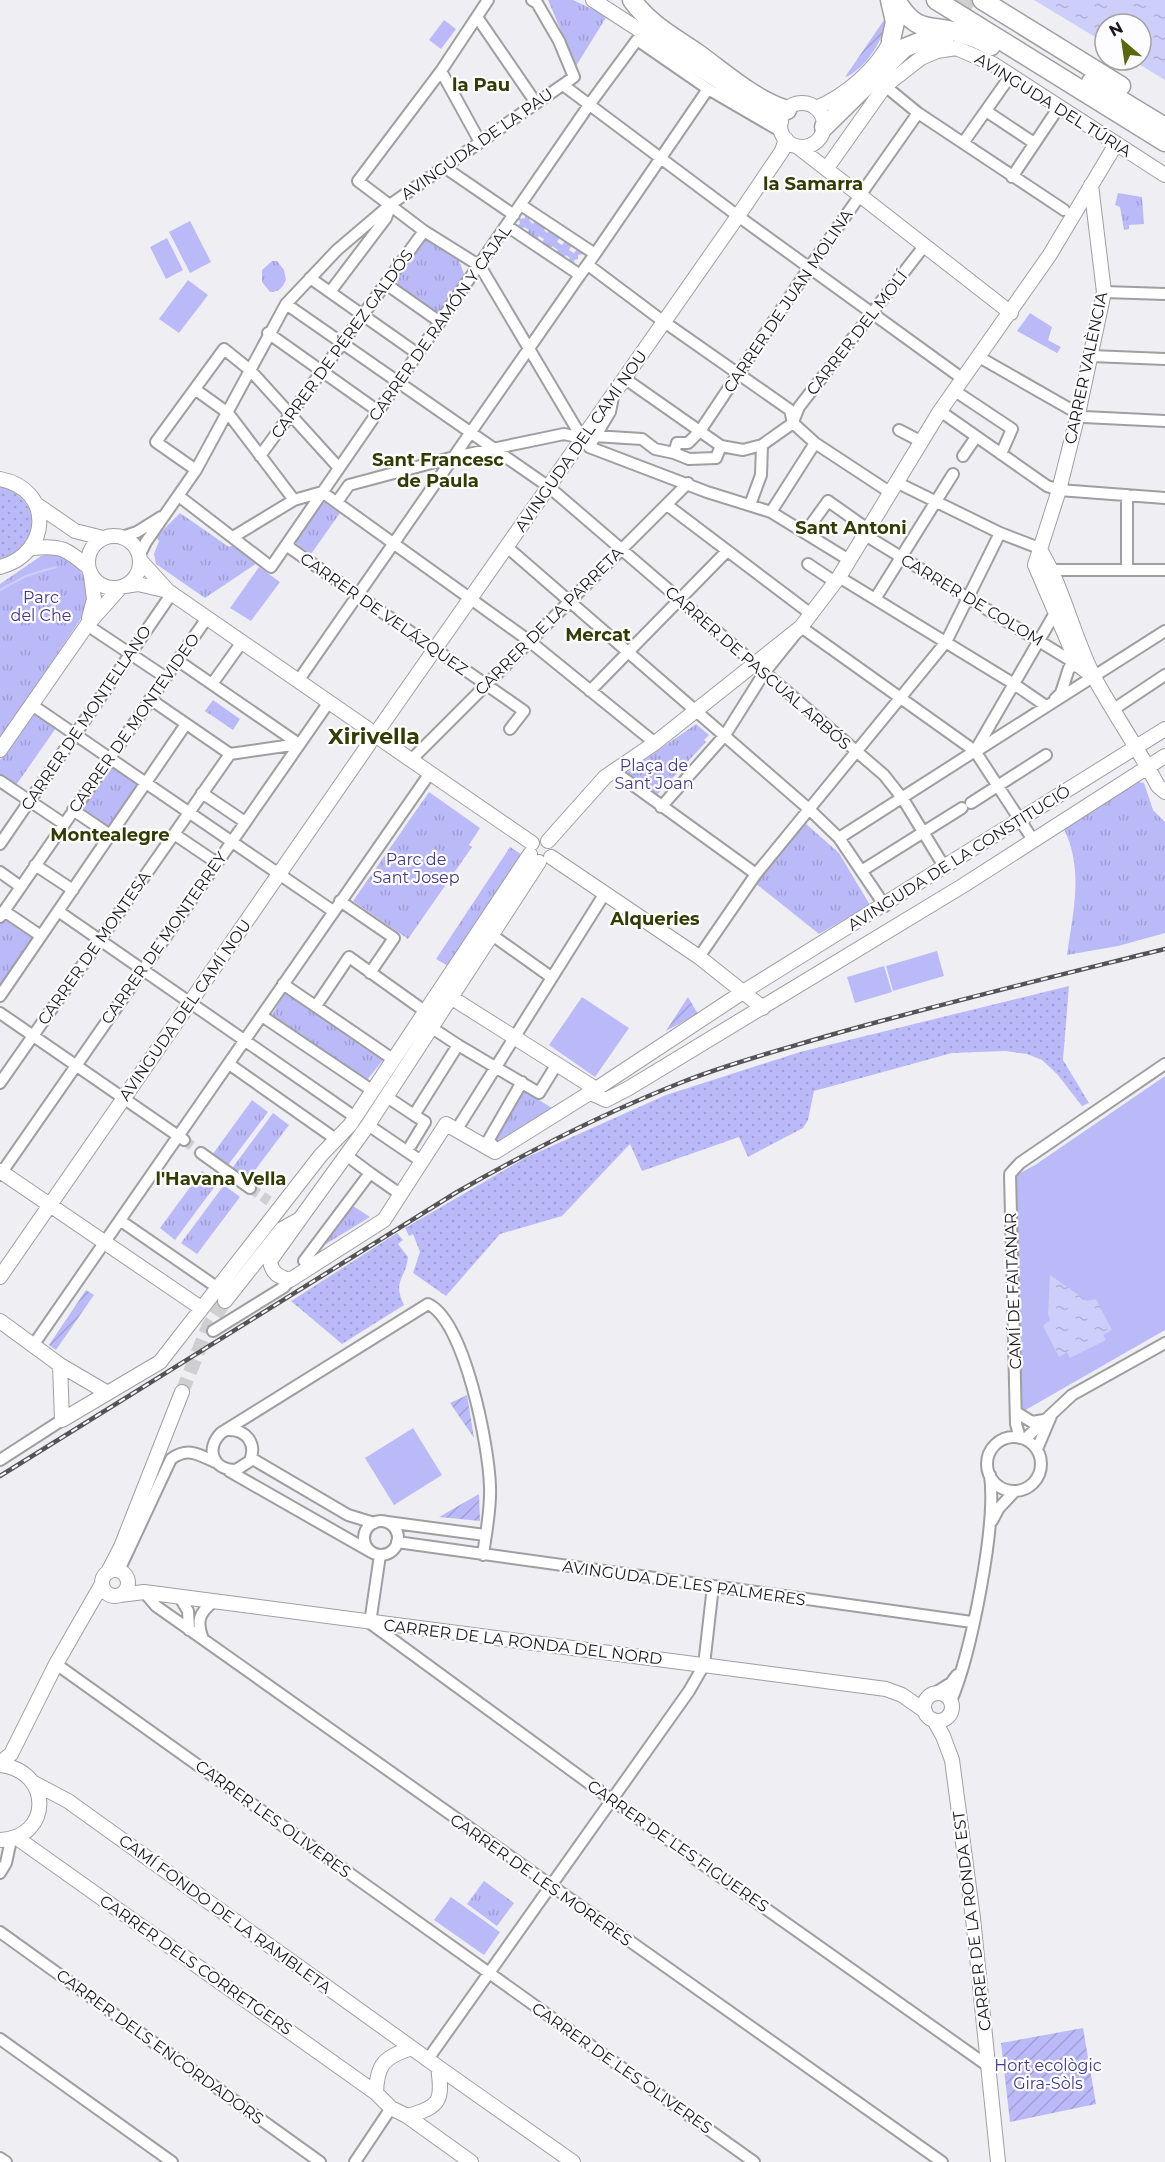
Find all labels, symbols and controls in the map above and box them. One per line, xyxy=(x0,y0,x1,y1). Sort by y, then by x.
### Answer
north arrow xyxy=(1093,12,1153,72)
text: N xyxy=(1106,18,1126,41)
street label: AVINGUDA DEL TÚRIA xyxy=(971,49,1135,161)
district label: la Pau xyxy=(452,74,510,96)
street label: AVINGUDA DE LA PAU xyxy=(397,84,557,204)
district label: la Samarra xyxy=(763,173,863,195)
street label: CARRER DE JUAN MOLINA xyxy=(720,205,857,396)
street label: CARRER DE RAMÓN Y CAJAL xyxy=(365,221,515,425)
street label: CARRER DE PÉREZ GALDÓS xyxy=(267,246,417,442)
street label: CARRER DEL MOLÍ xyxy=(803,266,912,399)
street label: CARRER VALÈNCIA xyxy=(1061,290,1112,446)
street label: AVINGUDA DEL CAMÍ NOU xyxy=(511,347,651,535)
district label: Sant Francesc de Paula xyxy=(372,449,504,492)
district label: Sant Antoni xyxy=(795,517,907,539)
street label: CARRER DE LA PARRETA xyxy=(471,543,627,699)
street label: CARRER DE VELÁZQUEZ xyxy=(297,549,471,679)
street label: CARRER DE COLOM xyxy=(898,550,1046,650)
street label: CARRER DE PASCUAL ARBÓS xyxy=(661,582,855,754)
park label: Parc del Che xyxy=(11,588,71,625)
street label: CARRER DE MONTELLANO xyxy=(17,622,155,814)
district label: Mercat xyxy=(565,624,631,646)
street label: CARRER DE MONTEVIDEO xyxy=(65,630,203,816)
district label: Xirivella xyxy=(328,723,420,750)
park label: Plaça de Sant Joan xyxy=(614,756,694,793)
street label: AVINGUDA DE LA CONSTITUCIÓ xyxy=(844,781,1074,935)
district label: Montealegre xyxy=(50,824,170,846)
street label: CARRER DE MONTERREY xyxy=(97,848,231,1028)
park label: Parc de Sant Josep xyxy=(372,850,460,887)
street label: CARRER DE MONTESA xyxy=(34,867,155,1028)
district label: Alqueries xyxy=(609,908,700,930)
street label: AVINGUDA DEL CAMÍ NOU xyxy=(115,916,255,1104)
district label: l'Havana Vella xyxy=(156,1168,286,1190)
street label: CAMÍ DE FAITANAR xyxy=(1001,1212,1025,1370)
street label: AVINGUDA DE LES PALMERES xyxy=(561,1557,807,1610)
street label: CARRER DE LA RONDA DEL NORD xyxy=(382,1615,664,1669)
street label: CARRER LES OLIVERES xyxy=(192,1756,355,1882)
street label: CARRER DE LES FIGUERES xyxy=(584,1776,773,1916)
street label: CARRER DE LA RONDA EST xyxy=(949,1809,995,2032)
street label: CARRER DE LES MORERES xyxy=(446,1810,636,1950)
street label: CAMÍ FONDO DE LA RAMBLETA xyxy=(115,1831,335,1998)
street label: CARRER DELS CORRETGERS xyxy=(96,1891,296,2039)
street label: CARRER DELS ENCORDADORS xyxy=(53,1965,267,2129)
street label: CARRER DE LES OLIVERES xyxy=(528,1998,716,2138)
park label: Hort ecològic Gira-Sòls xyxy=(994,2056,1102,2093)

